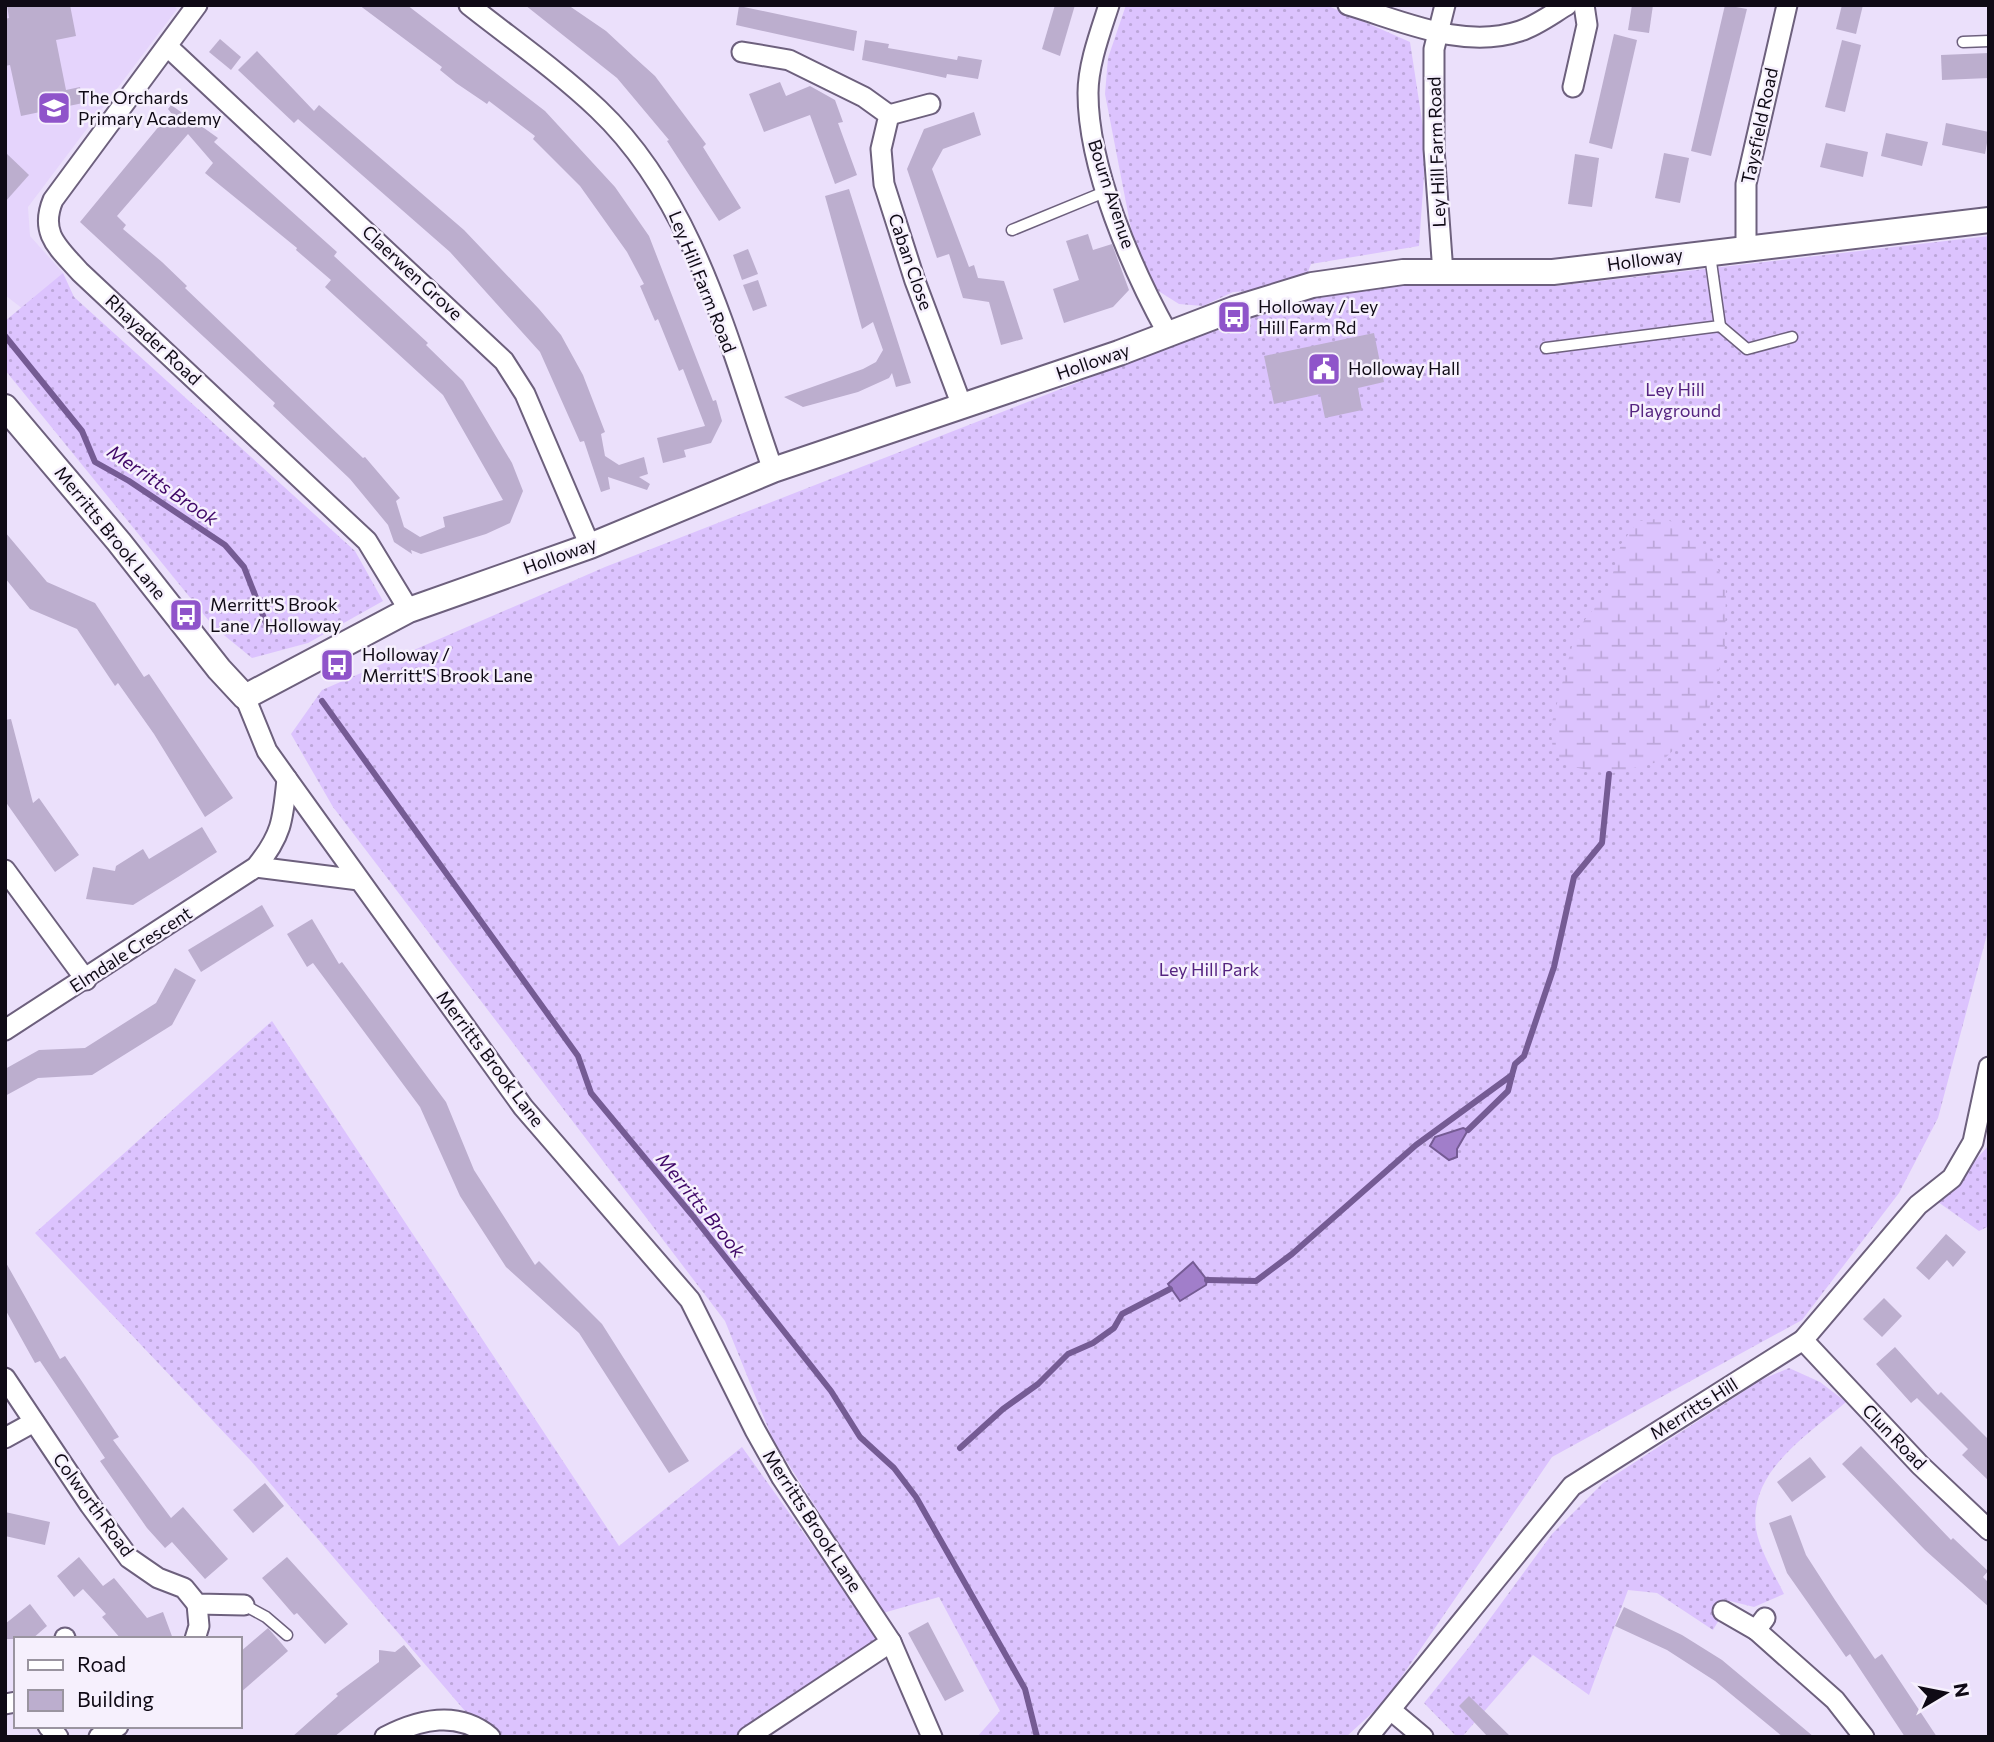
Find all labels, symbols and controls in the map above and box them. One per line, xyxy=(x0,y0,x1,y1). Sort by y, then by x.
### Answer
street label: Taysfield Road xyxy=(1736,66,1782,186)
street label: Ley Hill Farm Road xyxy=(1422,76,1450,228)
place label: The Orchards Primary Academy xyxy=(78,86,221,129)
school or university icon: The Orchards Primary Academy xyxy=(35,89,73,127)
street label: Bourn Avenue xyxy=(1084,136,1140,251)
street label: Ley Hill Farm Road xyxy=(664,208,741,356)
street label: Caban Close xyxy=(884,210,938,313)
street label: Claerwen Grove xyxy=(358,220,467,324)
street label: Holloway xyxy=(1605,243,1684,275)
street label: Rhayader Road xyxy=(101,289,206,389)
place label: Holloway / Ley Hill Farm Rd xyxy=(1258,295,1378,338)
bus stop icon: Holloway / Ley Hill Farm Rd xyxy=(1215,298,1253,336)
street label: Holloway xyxy=(1053,338,1132,384)
public building icon: Holloway Hall xyxy=(1305,350,1343,388)
place label: Holloway Hall xyxy=(1348,357,1460,379)
park label: Ley Hill Playground xyxy=(1629,378,1721,421)
water label: Merritts Brook xyxy=(104,439,224,530)
street label: Merritts Brook Lane xyxy=(50,461,171,603)
street label: Holloway xyxy=(520,532,599,578)
place label: Merritt'S Brook Lane / Holloway xyxy=(210,593,341,636)
bus stop icon: Merritt'S Brook Lane / Holloway xyxy=(167,596,205,634)
place label: Holloway / Merritt'S Brook Lane xyxy=(362,643,533,686)
bus stop icon: Holloway / Merritt'S Brook Lane xyxy=(318,646,356,684)
street label: Elmdale Crescent xyxy=(65,901,196,997)
park label: Ley Hill Park xyxy=(1159,958,1260,980)
street label: Merritts Brook Lane xyxy=(432,986,549,1131)
water label: Merritts Brook xyxy=(652,1147,751,1262)
street label: Merritts Hill xyxy=(1646,1372,1741,1444)
street label: Clun Road xyxy=(1858,1399,1931,1474)
street label: Merritts Brook Lane xyxy=(759,1445,867,1596)
street label: Colworth Road xyxy=(49,1448,139,1561)
legend xyxy=(14,1637,242,1728)
text: Road xyxy=(77,1651,126,1676)
north arrow xyxy=(1910,1658,1980,1728)
text: N xyxy=(1950,1681,1975,1699)
text: Building xyxy=(77,1686,154,1711)

